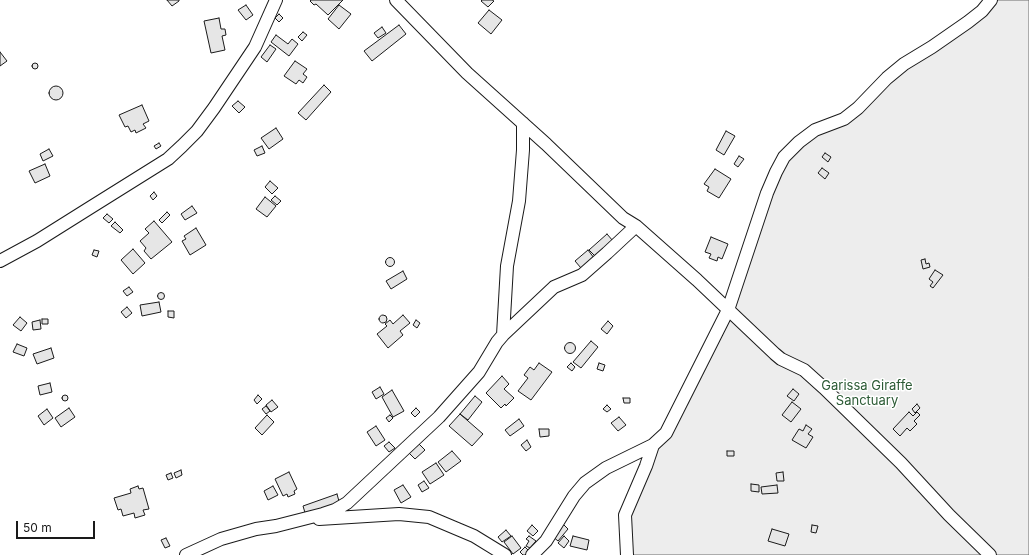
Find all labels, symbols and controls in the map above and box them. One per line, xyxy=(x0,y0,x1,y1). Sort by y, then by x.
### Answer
park label: Garissa Giraffe Sanctuary xyxy=(821,378,913,409)
scale bar xyxy=(18,513,97,539)
text: 50 m xyxy=(23,520,52,535)

